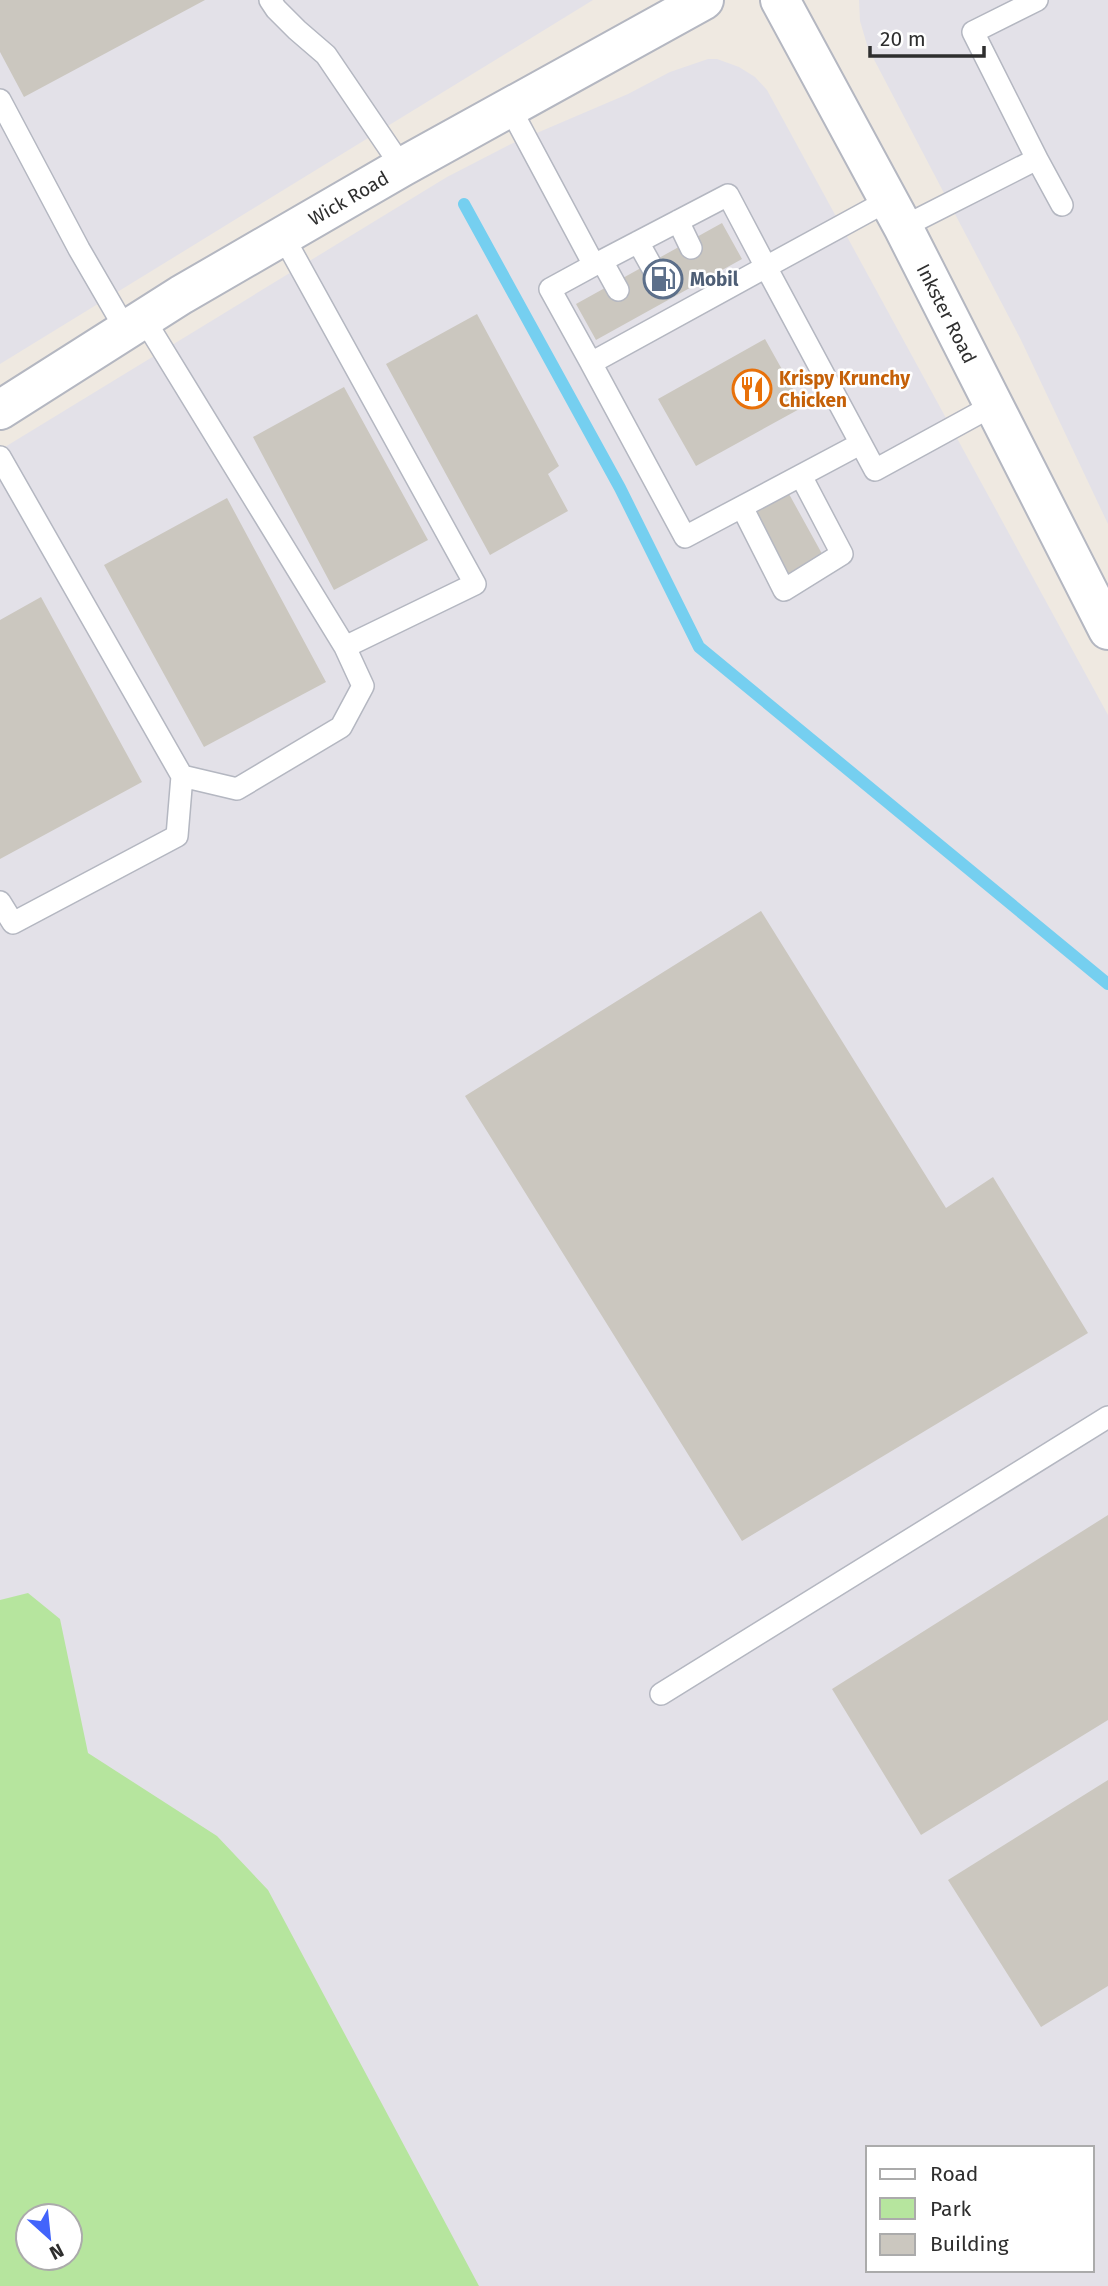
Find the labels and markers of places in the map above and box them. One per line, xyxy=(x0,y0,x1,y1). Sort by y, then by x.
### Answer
fuel station icon: Mobil xyxy=(642,258,684,300)
place label: Mobil xyxy=(690,268,739,291)
place label: Krispy Krunchy Chicken xyxy=(779,367,910,412)
restaurant icon: Krispy Krunchy Chicken xyxy=(731,368,773,410)

